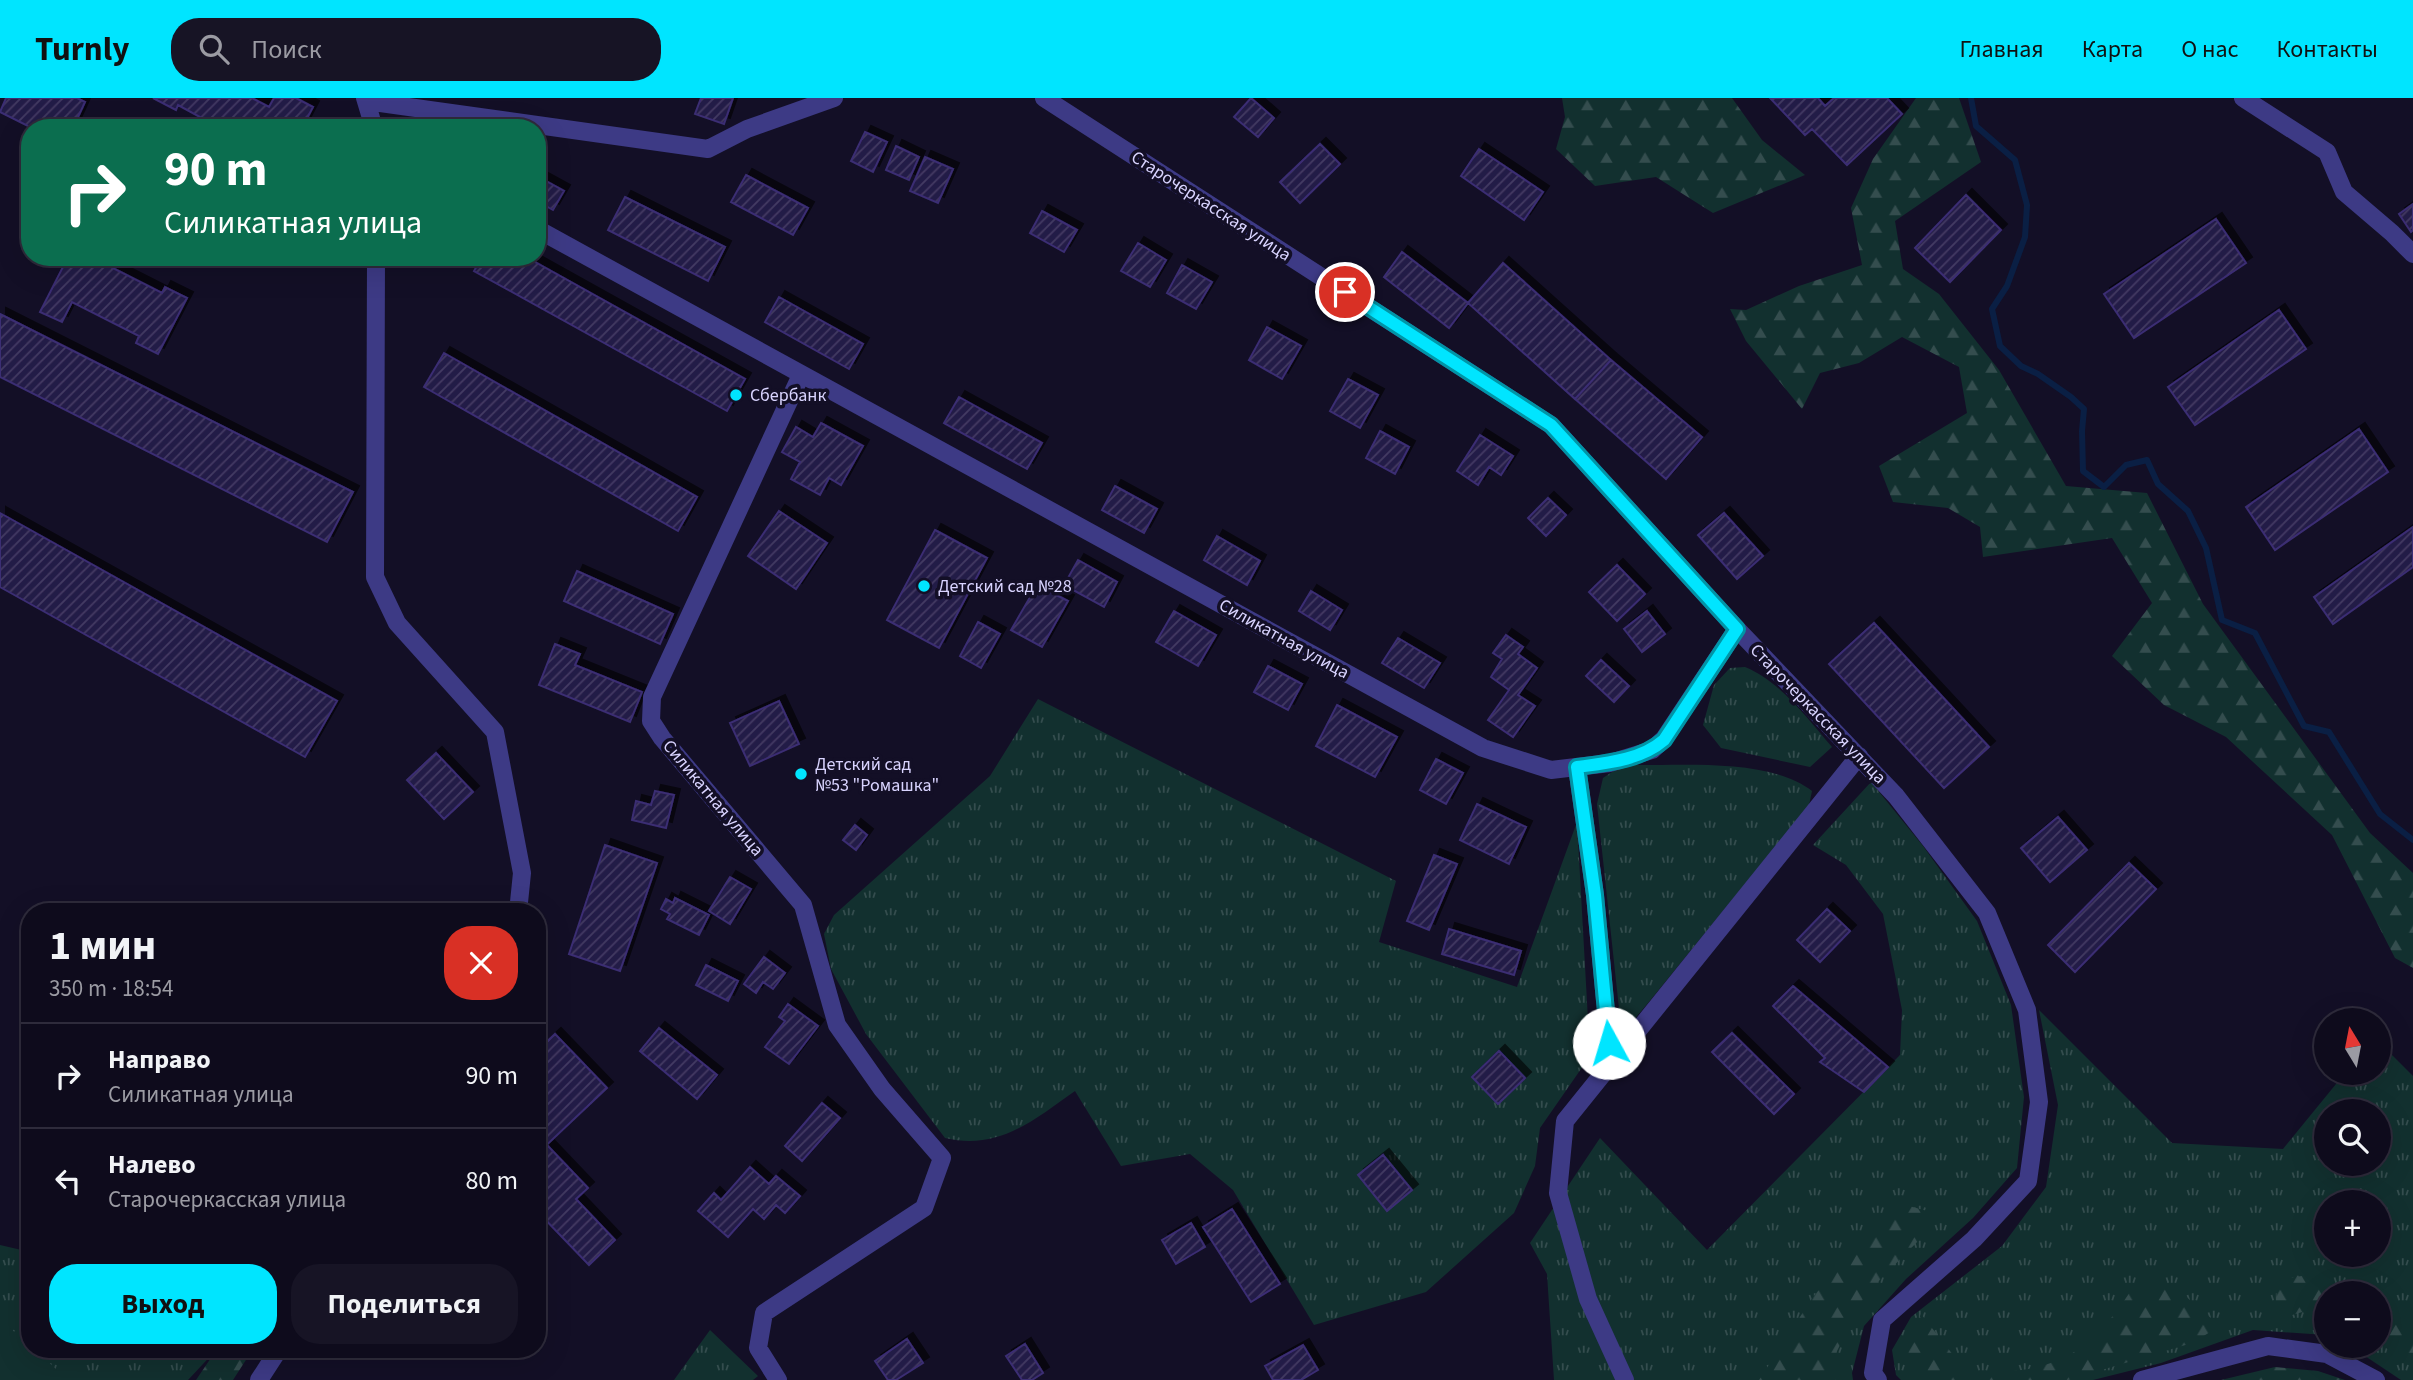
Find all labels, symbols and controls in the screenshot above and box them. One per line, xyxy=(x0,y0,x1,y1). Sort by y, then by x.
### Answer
search box xyxy=(171,18,661,81)
text: Turnly xyxy=(35,26,129,73)
icon: search xyxy=(195,30,233,68)
text: Поиск xyxy=(251,31,322,68)
text: Главная xyxy=(1959,32,2044,67)
text: Карта xyxy=(2082,32,2143,67)
text: О нас xyxy=(2181,32,2238,67)
text: Контакты xyxy=(2276,32,2378,67)
text: 90 m xyxy=(164,135,268,205)
street label: Старочеркасская улица xyxy=(1126,145,1296,267)
icon: right xyxy=(49,147,140,238)
text: Силикатная улица xyxy=(164,200,422,246)
pin xyxy=(1315,262,1375,322)
icon: arrive xyxy=(1326,273,1364,311)
place label: Сбербанк xyxy=(750,383,826,408)
marker: Сбербанк xyxy=(728,387,744,403)
place label: Детский сад №28 xyxy=(938,574,1072,599)
marker: Детский сад №28 xyxy=(916,578,932,594)
street label: Силикатная улица xyxy=(1214,593,1354,685)
street label: Старочеркасская улица xyxy=(1744,638,1892,790)
street label: Силикатная улица xyxy=(657,734,769,862)
place label: Детский сад №53 "Ромашка" xyxy=(815,752,939,798)
marker: Детский сад №53 "Ромашка" xyxy=(793,766,809,782)
text: 1 мин xyxy=(49,916,156,976)
button: close xyxy=(444,926,518,1000)
text: 350 m · 18:54 xyxy=(49,972,173,1005)
position arrow xyxy=(1572,1006,1646,1080)
north arrow xyxy=(2314,1008,2390,1085)
map controls xyxy=(2314,1008,2391,1358)
text: Направо xyxy=(108,1041,211,1078)
icon: right xyxy=(49,1057,87,1095)
text: 90 m xyxy=(465,1057,518,1094)
text: Силикатная улица xyxy=(108,1078,294,1111)
button: search xyxy=(2314,1099,2391,1176)
text: Налево xyxy=(108,1146,196,1183)
icon: left xyxy=(49,1162,87,1200)
text: 80 m xyxy=(465,1162,518,1199)
text: Старочеркасская улица xyxy=(108,1183,346,1216)
button: + xyxy=(2314,1190,2391,1267)
button: Выход xyxy=(49,1264,277,1344)
button: Поделиться xyxy=(291,1264,518,1344)
button: − xyxy=(2314,1281,2391,1358)

